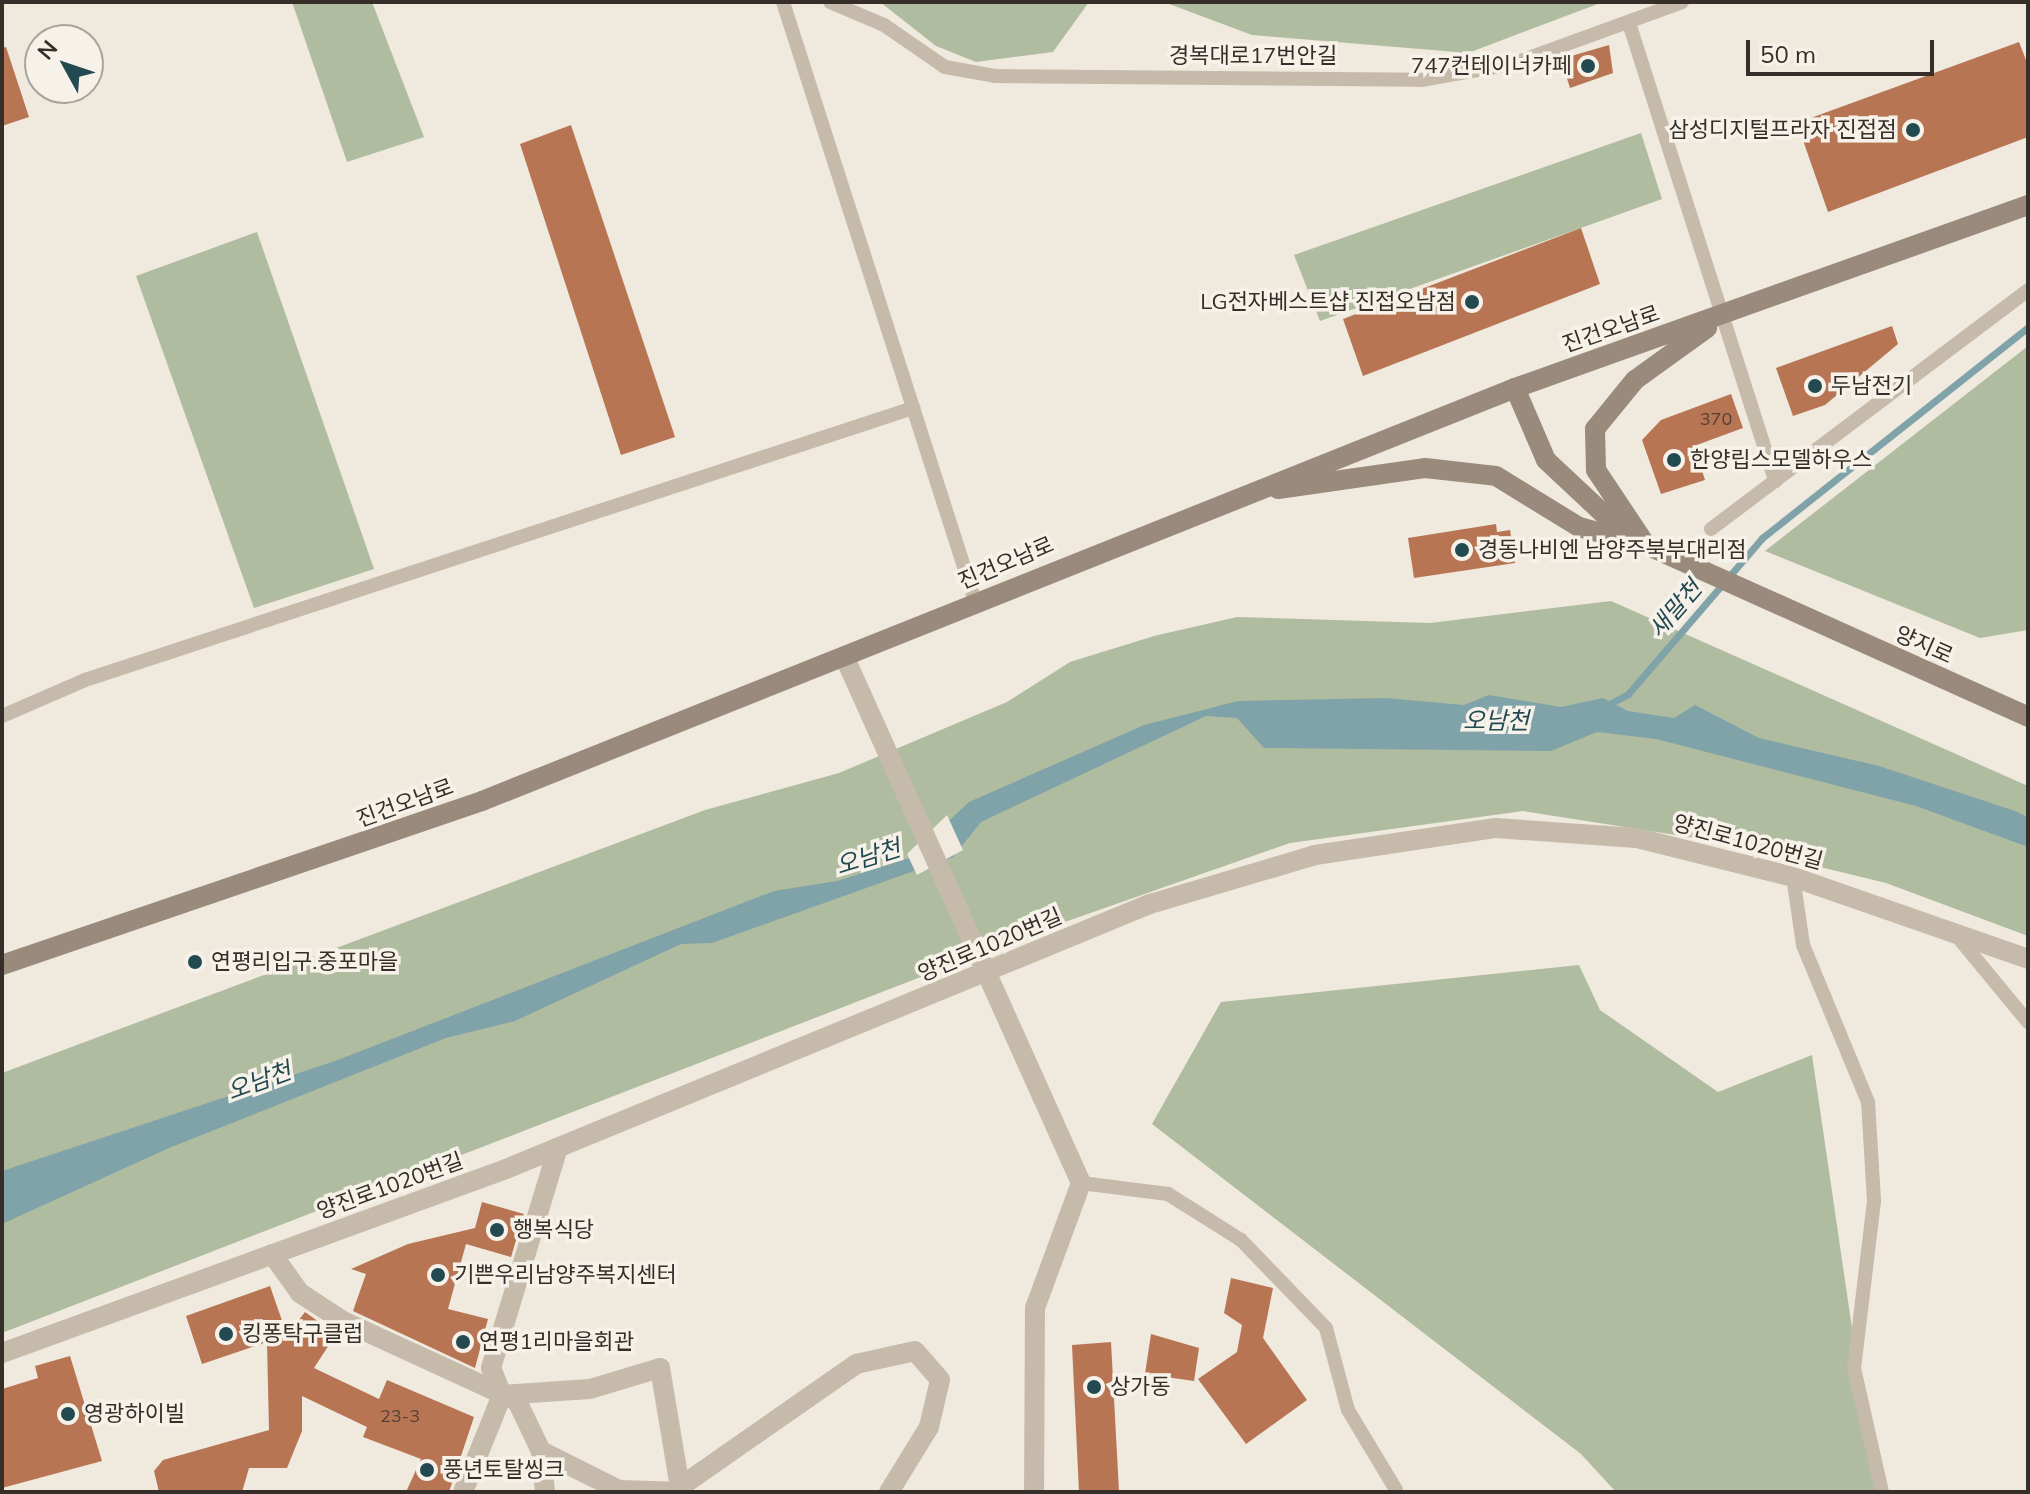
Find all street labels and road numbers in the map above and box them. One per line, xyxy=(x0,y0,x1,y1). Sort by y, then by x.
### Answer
street label: 경복대로17번안길 xyxy=(1169,43,1337,69)
street label: 진건오남로 xyxy=(1559,300,1663,358)
street label: 진건오남로 xyxy=(954,531,1058,595)
street label: 양지로 xyxy=(1891,621,1957,669)
street label: 진건오남로 xyxy=(353,773,457,833)
street label: 양진로1020번길 xyxy=(1670,809,1826,875)
street label: 양진로1020번길 xyxy=(914,903,1066,987)
street label: 양진로1020번길 xyxy=(313,1147,467,1225)

